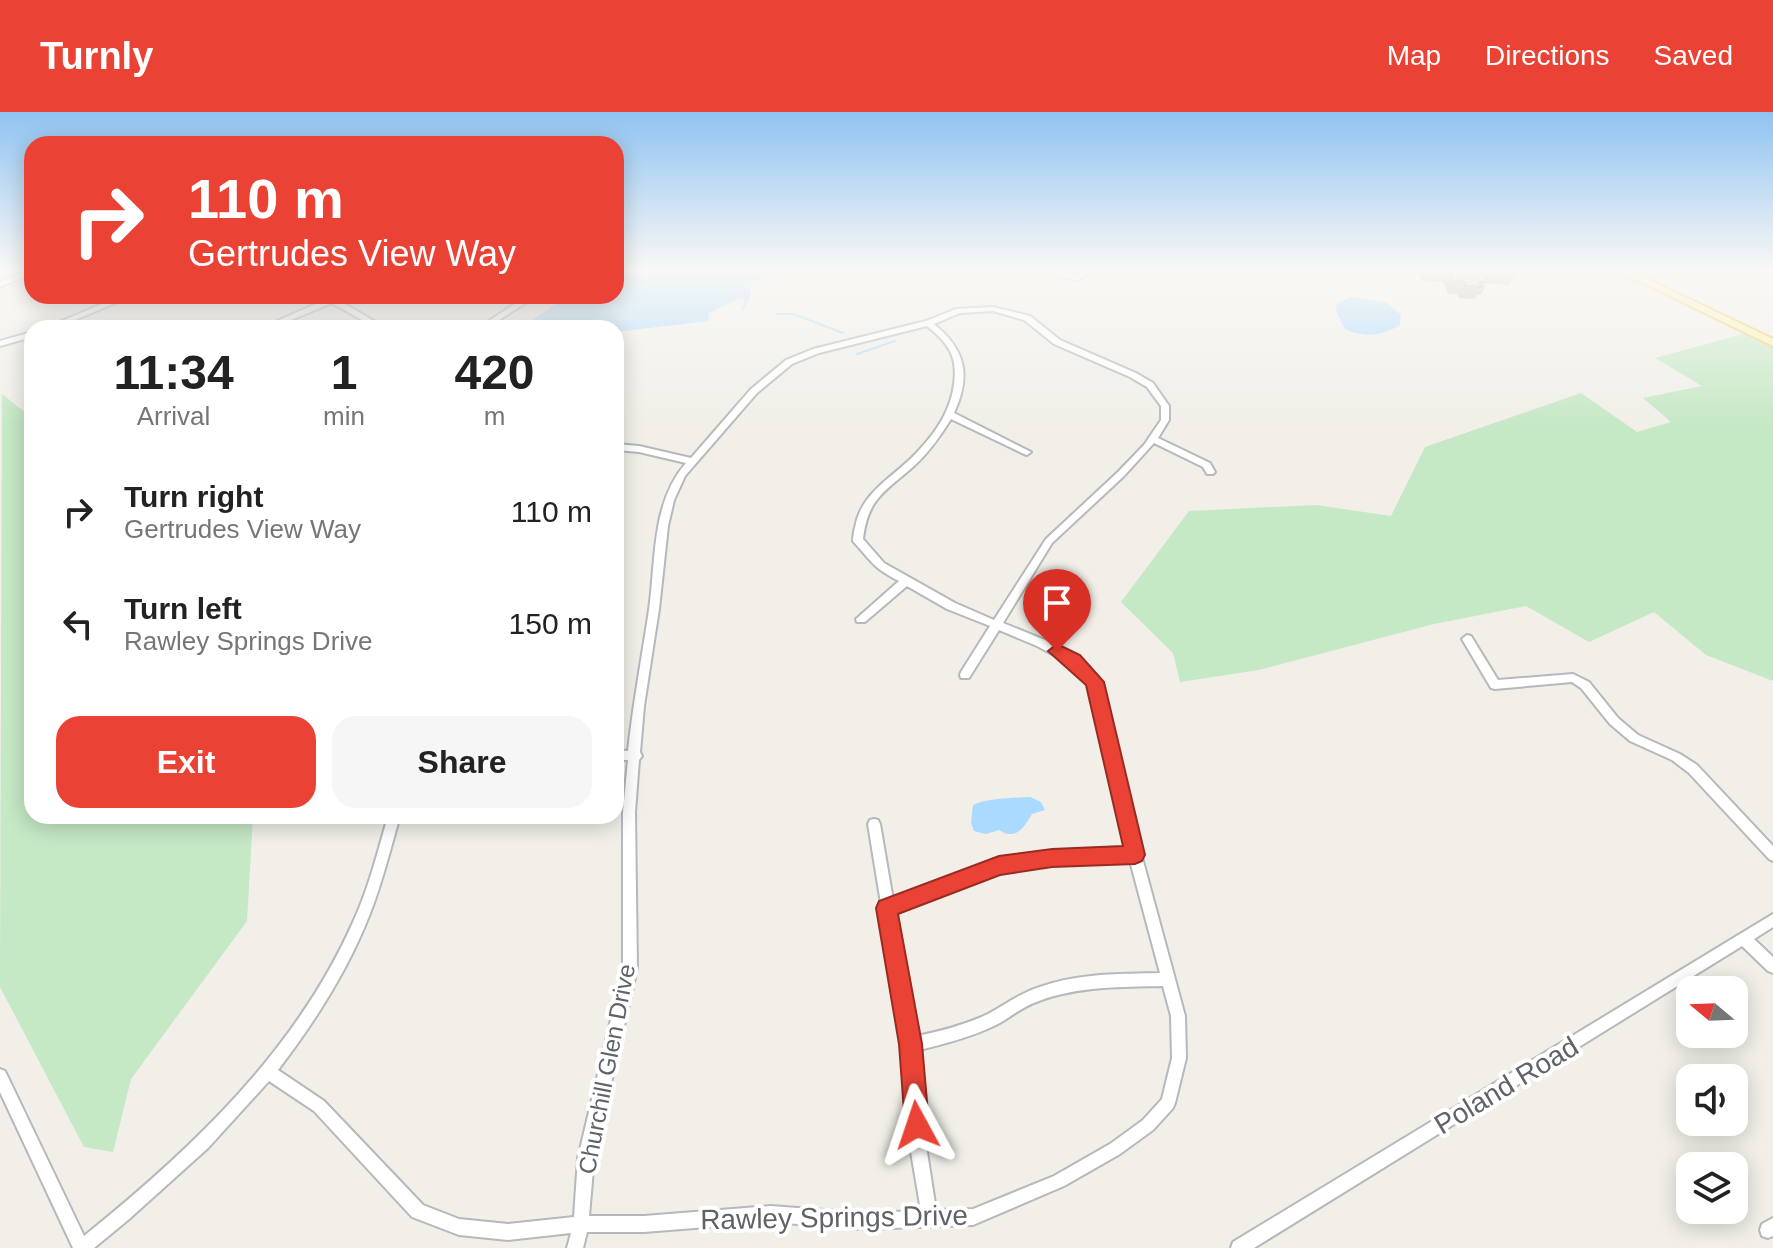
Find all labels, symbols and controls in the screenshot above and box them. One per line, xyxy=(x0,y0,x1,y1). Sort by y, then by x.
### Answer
text: Turnly xyxy=(40,35,153,77)
text: Map xyxy=(1387,40,1441,71)
text: Directions xyxy=(1485,40,1610,71)
text: Saved xyxy=(1654,40,1733,71)
text: 110 m xyxy=(188,167,344,230)
icon: right xyxy=(56,168,160,272)
text: Gertrudes View Way xyxy=(188,233,516,274)
text: 11:34 xyxy=(113,346,234,399)
text: 1 xyxy=(331,346,357,399)
text: 420 xyxy=(454,346,535,399)
text: Arrival xyxy=(137,401,210,431)
text: min xyxy=(323,401,365,431)
text: m xyxy=(484,401,505,431)
text: Turn right xyxy=(124,480,263,513)
icon: right xyxy=(56,490,100,534)
text: 110 m xyxy=(511,495,592,528)
text: Gertrudes View Way xyxy=(124,514,361,544)
pin xyxy=(1023,569,1091,651)
icon: arrive xyxy=(1035,581,1079,625)
text: Turn left xyxy=(124,592,242,625)
icon: left xyxy=(56,602,100,646)
text: 150 m xyxy=(509,607,592,640)
text: Rawley Springs Drive xyxy=(124,626,373,656)
button: Exit xyxy=(56,716,316,808)
button: Share xyxy=(332,716,592,808)
street label: Churchill Glen Drive xyxy=(573,962,640,1176)
north arrow xyxy=(1676,976,1748,1048)
map controls xyxy=(1676,976,1748,1224)
street label: Poland Road xyxy=(1429,1030,1584,1140)
button: sound xyxy=(1676,1064,1748,1136)
position arrow xyxy=(875,1083,959,1167)
button: layers xyxy=(1676,1152,1748,1224)
street label: Rawley Springs Drive xyxy=(700,1200,968,1235)

